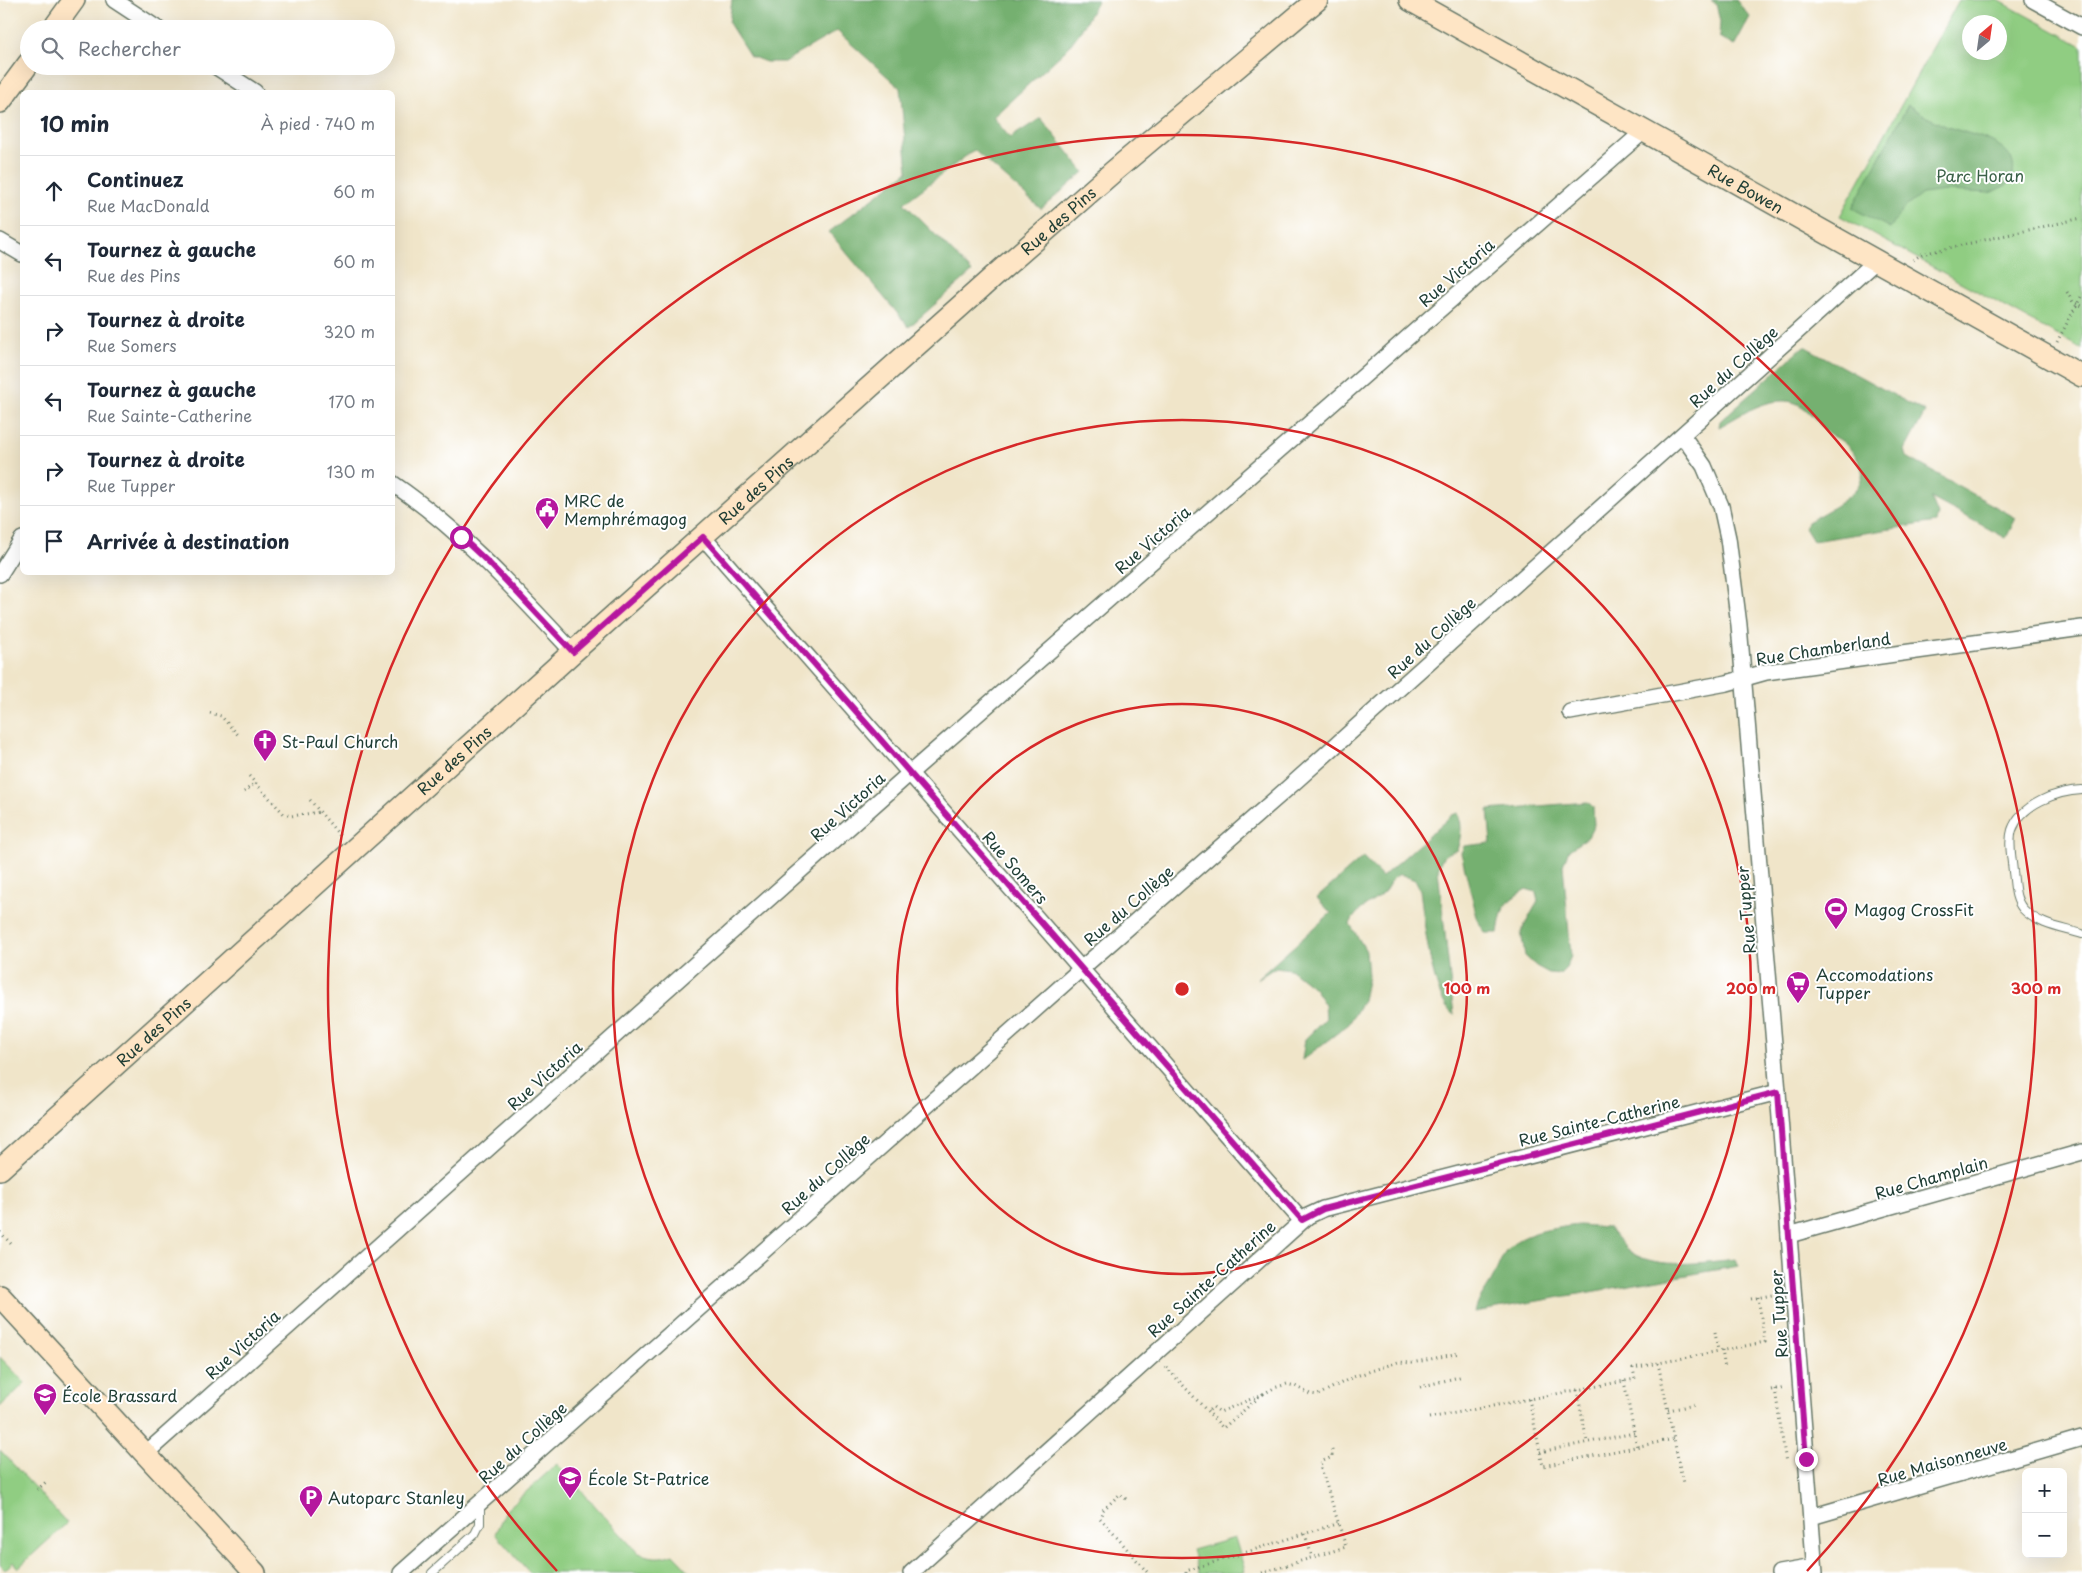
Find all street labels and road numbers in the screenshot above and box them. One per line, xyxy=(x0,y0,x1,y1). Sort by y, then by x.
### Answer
street label: Rue Bowen xyxy=(1704,157,1788,219)
street label: Rue des Pins xyxy=(1015,180,1101,260)
street label: Rue Victoria xyxy=(1413,232,1499,312)
street label: Rue du Collège xyxy=(1683,320,1783,412)
street label: Rue des Pins xyxy=(712,449,798,529)
street label: Rue Victoria xyxy=(1109,499,1195,579)
street label: Rue du Collège xyxy=(1381,591,1481,683)
street label: Rue Chamberland xyxy=(1754,625,1892,670)
street label: Rue des Pins xyxy=(411,719,496,800)
street label: Rue Victoria xyxy=(804,766,890,846)
street label: Rue Somers xyxy=(978,825,1054,909)
street label: Rue du Collège xyxy=(1078,859,1178,951)
street label: Rue Tupper xyxy=(1729,864,1761,955)
street label: Rue des Pins xyxy=(110,991,196,1071)
street label: Rue Victoria xyxy=(501,1035,587,1115)
street label: Rue Sainte-Catherine xyxy=(1516,1088,1682,1152)
street label: Rue du Collège xyxy=(775,1127,875,1219)
street label: Rue Champlain xyxy=(1872,1149,1990,1205)
street label: Rue Sainte-Catherine xyxy=(1142,1214,1280,1342)
street label: Rue Tupper xyxy=(1763,1269,1793,1359)
street label: Rue Victoria xyxy=(199,1304,285,1384)
street label: Rue du Collège xyxy=(472,1396,572,1488)
street label: Rue Maisonneuve xyxy=(1874,1431,2010,1491)

